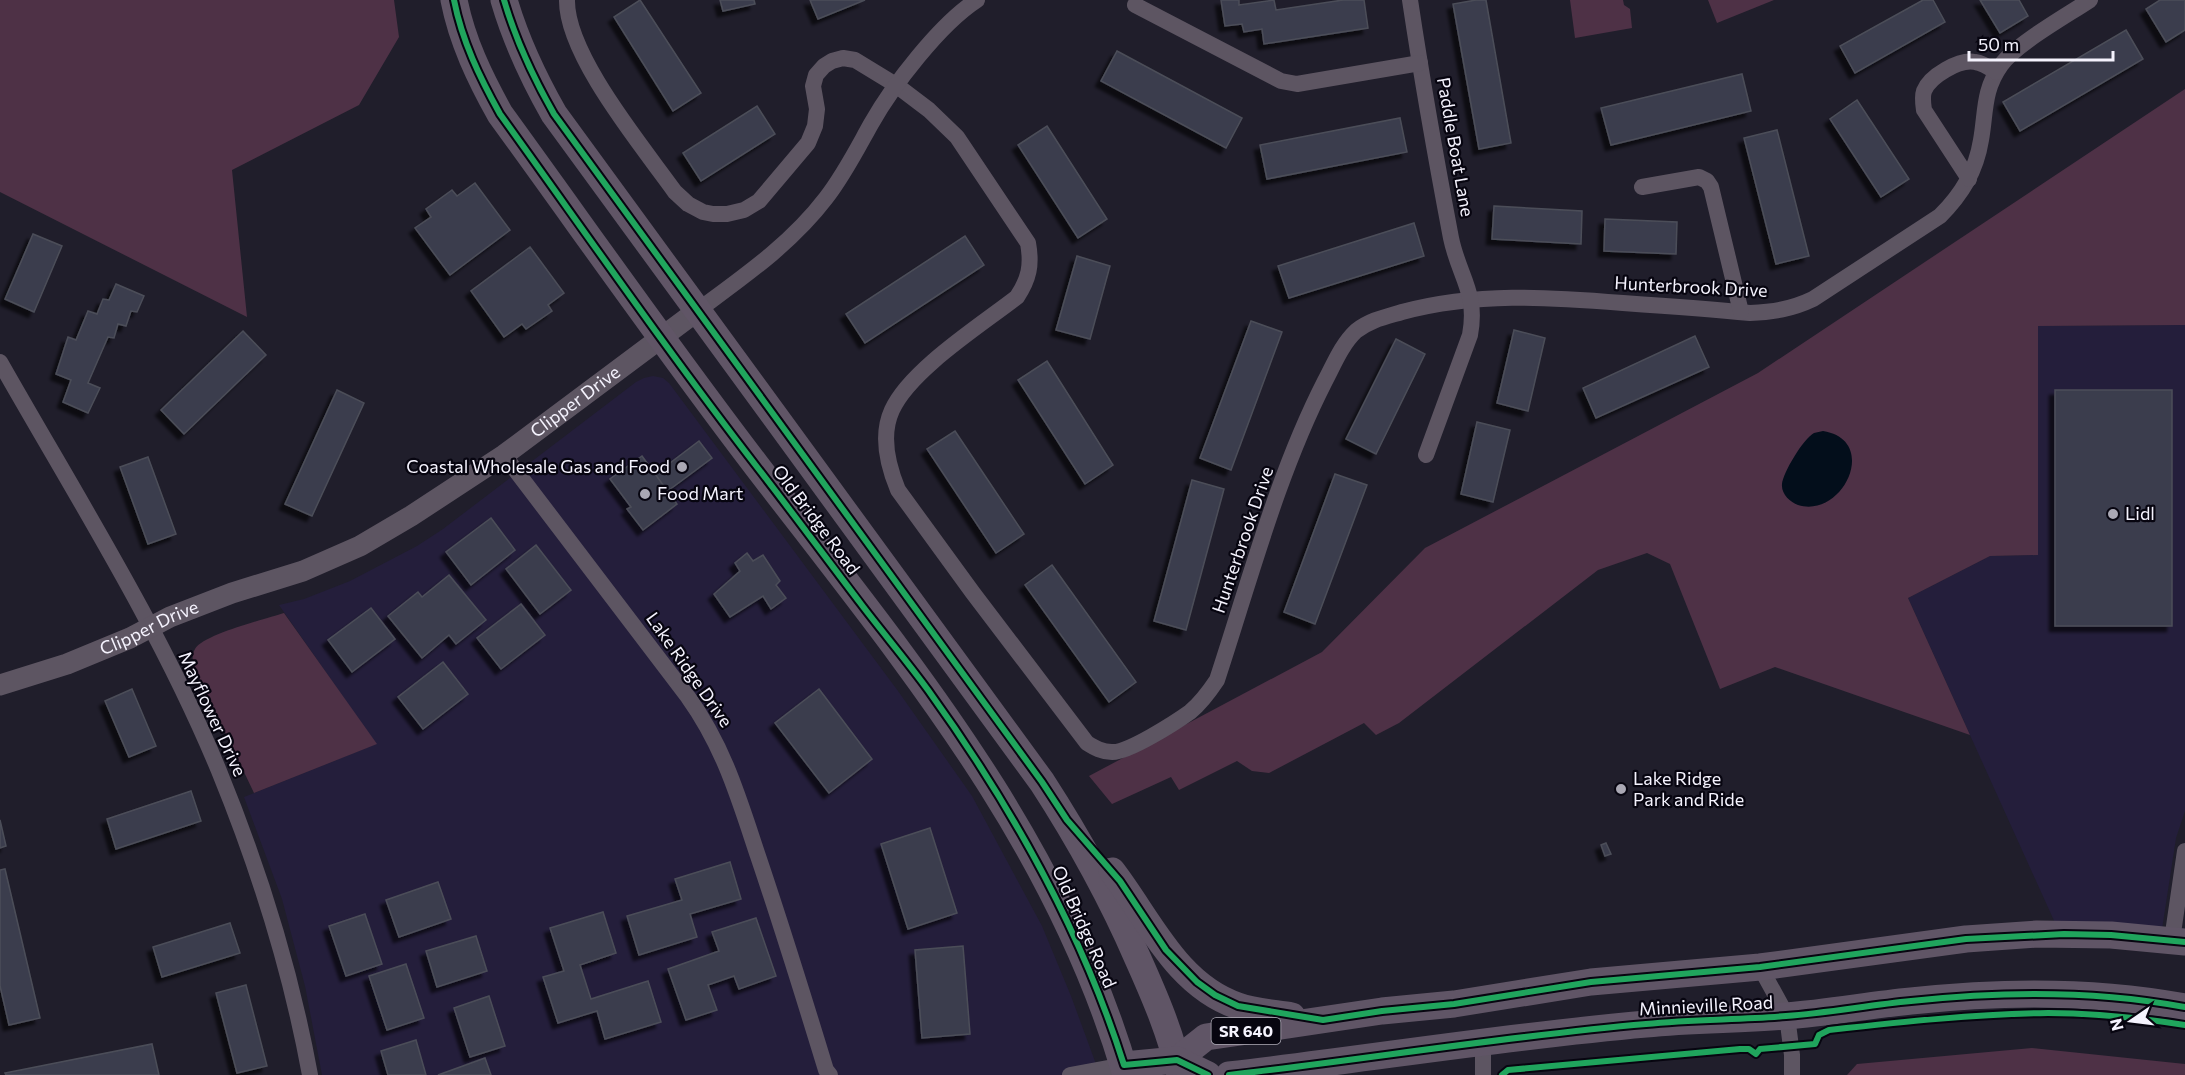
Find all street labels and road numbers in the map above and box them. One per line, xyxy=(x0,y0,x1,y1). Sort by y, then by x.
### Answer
street label: Paddle Boat Lane xyxy=(1433,75,1479,218)
street label: Hunterbrook Drive xyxy=(1614,271,1768,301)
street label: Clipper Drive xyxy=(525,360,624,442)
street label: Old Bridge Road xyxy=(768,460,865,579)
street label: Hunterbrook Drive xyxy=(1207,464,1277,616)
street label: Clipper Drive xyxy=(96,595,201,659)
street label: Lake Ridge Drive xyxy=(642,608,738,731)
street label: Mayflower Drive xyxy=(174,648,251,780)
street label: Old Bridge Road xyxy=(1048,862,1122,991)
street label: Minnieville Road xyxy=(1638,991,1774,1020)
road number: SR 640 xyxy=(1212,1018,1280,1044)

